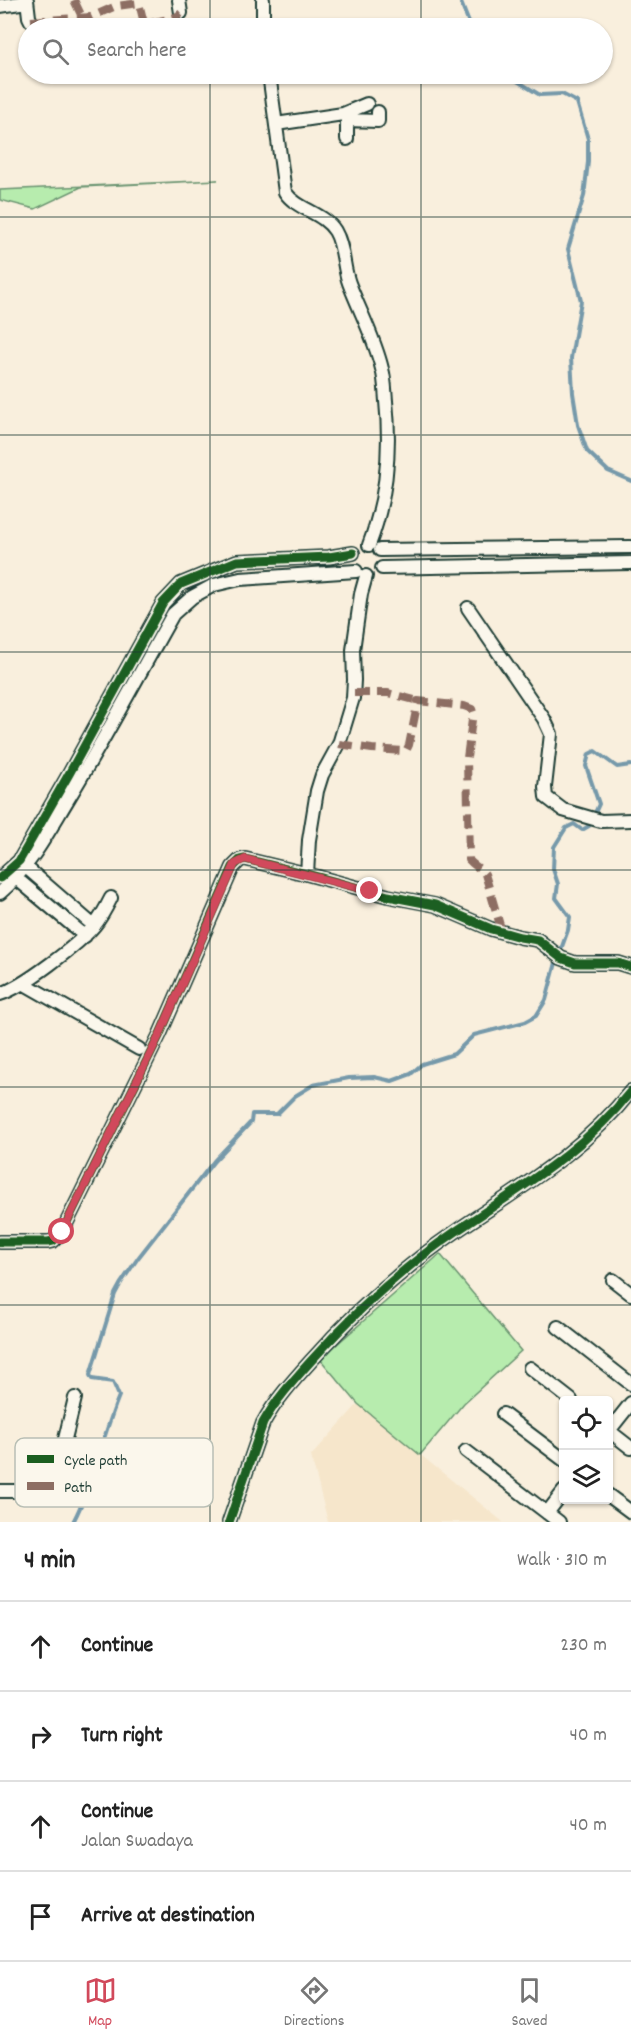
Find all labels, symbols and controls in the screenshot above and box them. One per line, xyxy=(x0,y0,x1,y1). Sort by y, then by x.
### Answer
search box xyxy=(18,18,613,84)
icon: search xyxy=(39,35,72,68)
text: Search here xyxy=(87,36,186,67)
route end xyxy=(356,877,382,903)
route start xyxy=(48,1218,74,1244)
map controls xyxy=(559,1396,613,1504)
button: locate xyxy=(559,1396,613,1450)
legend xyxy=(15,1438,213,1507)
text: Cycle path xyxy=(64,1450,127,1473)
button: layers xyxy=(559,1450,613,1504)
text: Path xyxy=(64,1477,92,1500)
text: 4 min xyxy=(24,1543,75,1580)
text: Walk · 310 m xyxy=(517,1547,607,1575)
icon: ahead xyxy=(24,1630,57,1663)
text: Continue xyxy=(81,1631,153,1662)
text: 230 m xyxy=(560,1632,607,1660)
icon: right xyxy=(24,1720,57,1753)
text: Turn right xyxy=(81,1721,163,1752)
text: 40 m xyxy=(569,1722,607,1750)
text: Continue xyxy=(81,1797,153,1828)
icon: ahead xyxy=(24,1810,57,1843)
text: 40 m xyxy=(569,1812,607,1840)
text: Jalan Swadaya xyxy=(81,1828,193,1856)
icon: arrive xyxy=(24,1900,57,1933)
text: Arrive at destination xyxy=(81,1901,255,1932)
tab: Map xyxy=(84,1974,117,2033)
tab: Directions xyxy=(284,1974,344,2033)
tab: Saved xyxy=(512,1974,547,2033)

